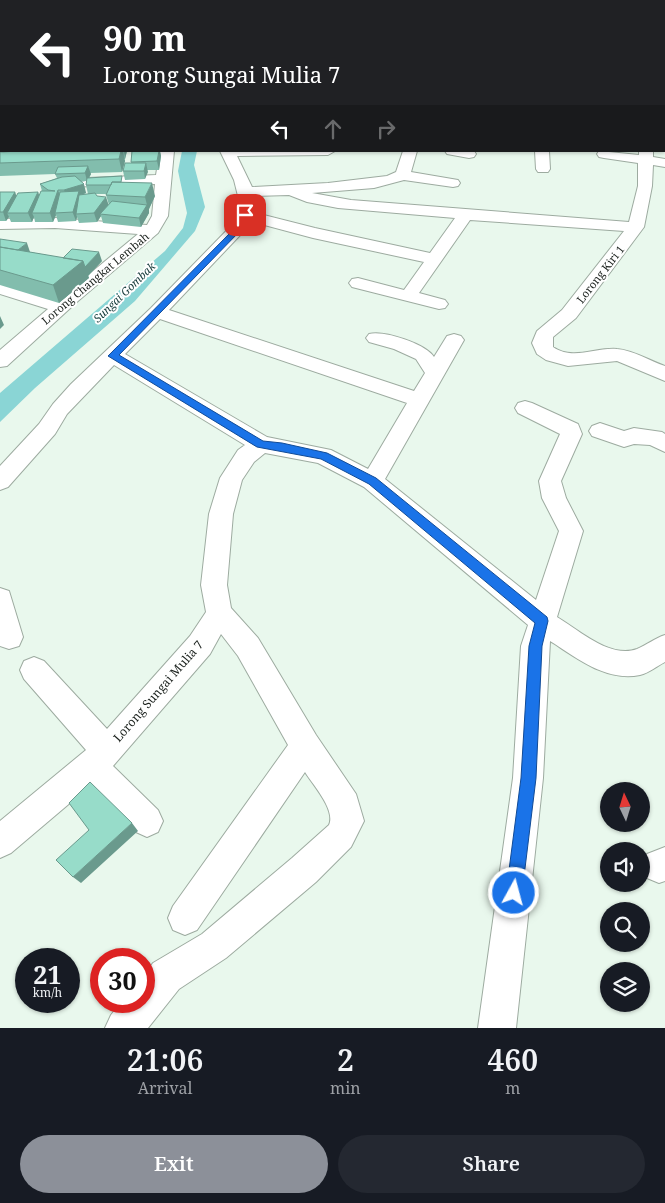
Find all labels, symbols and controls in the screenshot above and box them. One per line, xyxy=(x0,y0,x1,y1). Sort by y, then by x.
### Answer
text: 90 m xyxy=(103,14,186,61)
icon: left xyxy=(20,20,85,85)
text: Lorong Sungai Mulia 7 xyxy=(103,59,340,89)
icon: left xyxy=(266,115,294,143)
icon: ahead xyxy=(319,115,347,143)
icon: right xyxy=(372,115,400,143)
pin xyxy=(224,194,266,236)
icon: arrive xyxy=(231,201,259,229)
street label: Lorong Changkat Lembah xyxy=(38,229,152,327)
street label: Lorong Kiri 1 xyxy=(573,242,627,306)
water label: Sungai Gombak xyxy=(90,258,159,325)
street label: Lorong Sungai Mulia 7 xyxy=(109,636,207,745)
north arrow xyxy=(600,782,650,832)
map controls xyxy=(600,782,650,1012)
button: sound xyxy=(600,842,650,892)
position arrow xyxy=(487,866,539,918)
button: search xyxy=(600,902,650,952)
speed limit sign: 30 xyxy=(90,948,155,1013)
text: 21 xyxy=(33,957,62,991)
button: layers xyxy=(600,962,650,1012)
text: km/h xyxy=(33,984,62,1001)
text: 21:06 xyxy=(127,1039,203,1080)
text: 2 xyxy=(337,1039,354,1080)
text: 460 xyxy=(487,1039,538,1080)
text: Arrival xyxy=(138,1077,192,1099)
text: min xyxy=(330,1077,361,1099)
text: m xyxy=(505,1077,520,1099)
button: Exit xyxy=(20,1135,328,1193)
button: Share xyxy=(338,1135,645,1193)

